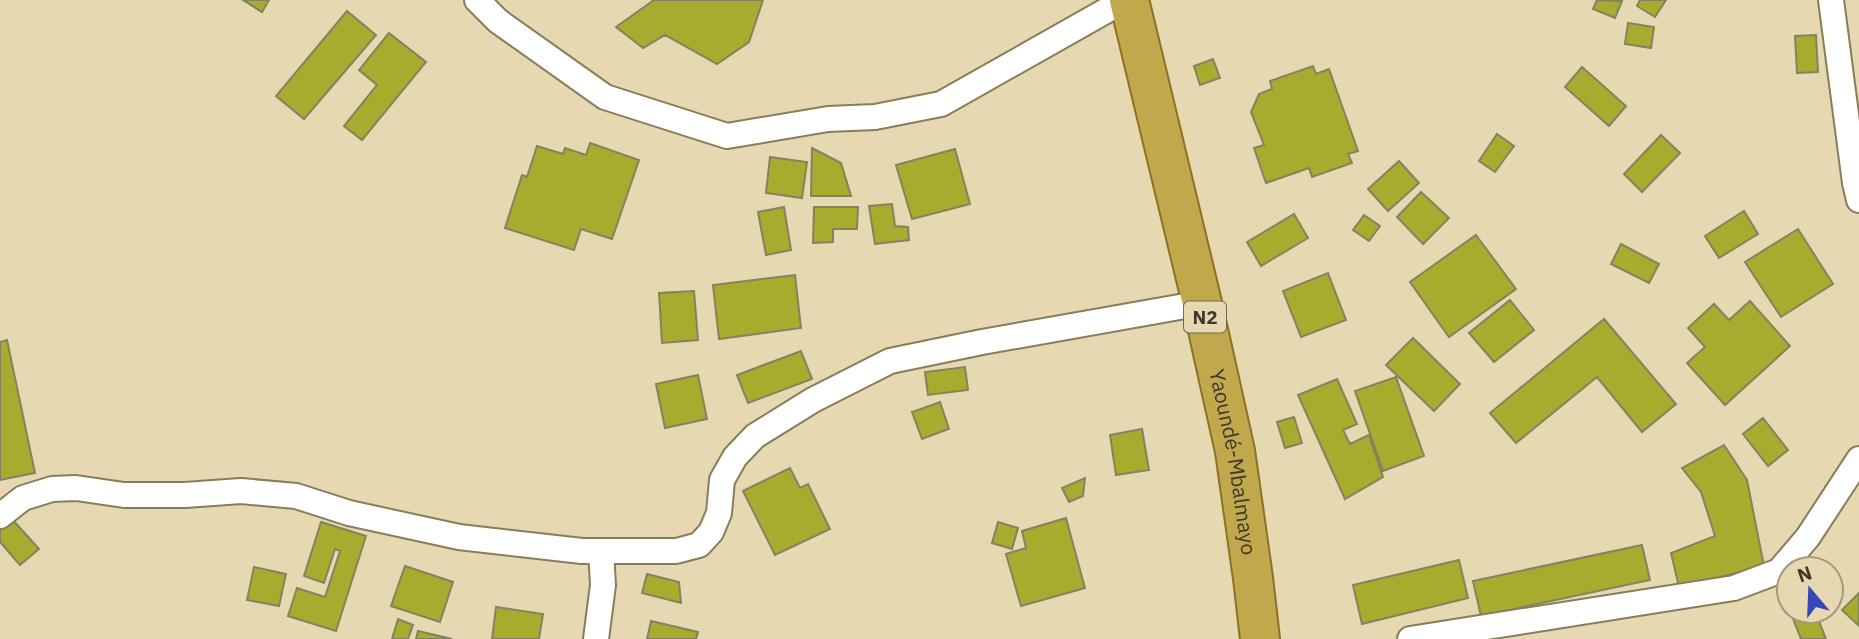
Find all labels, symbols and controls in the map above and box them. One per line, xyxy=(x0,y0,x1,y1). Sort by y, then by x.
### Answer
road number: N2 xyxy=(1184,302,1226,332)
street label: Yaoundé-Mbalmayo xyxy=(1203,366,1264,557)
north arrow xyxy=(1775,555,1845,625)
text: N xyxy=(1794,560,1815,588)

